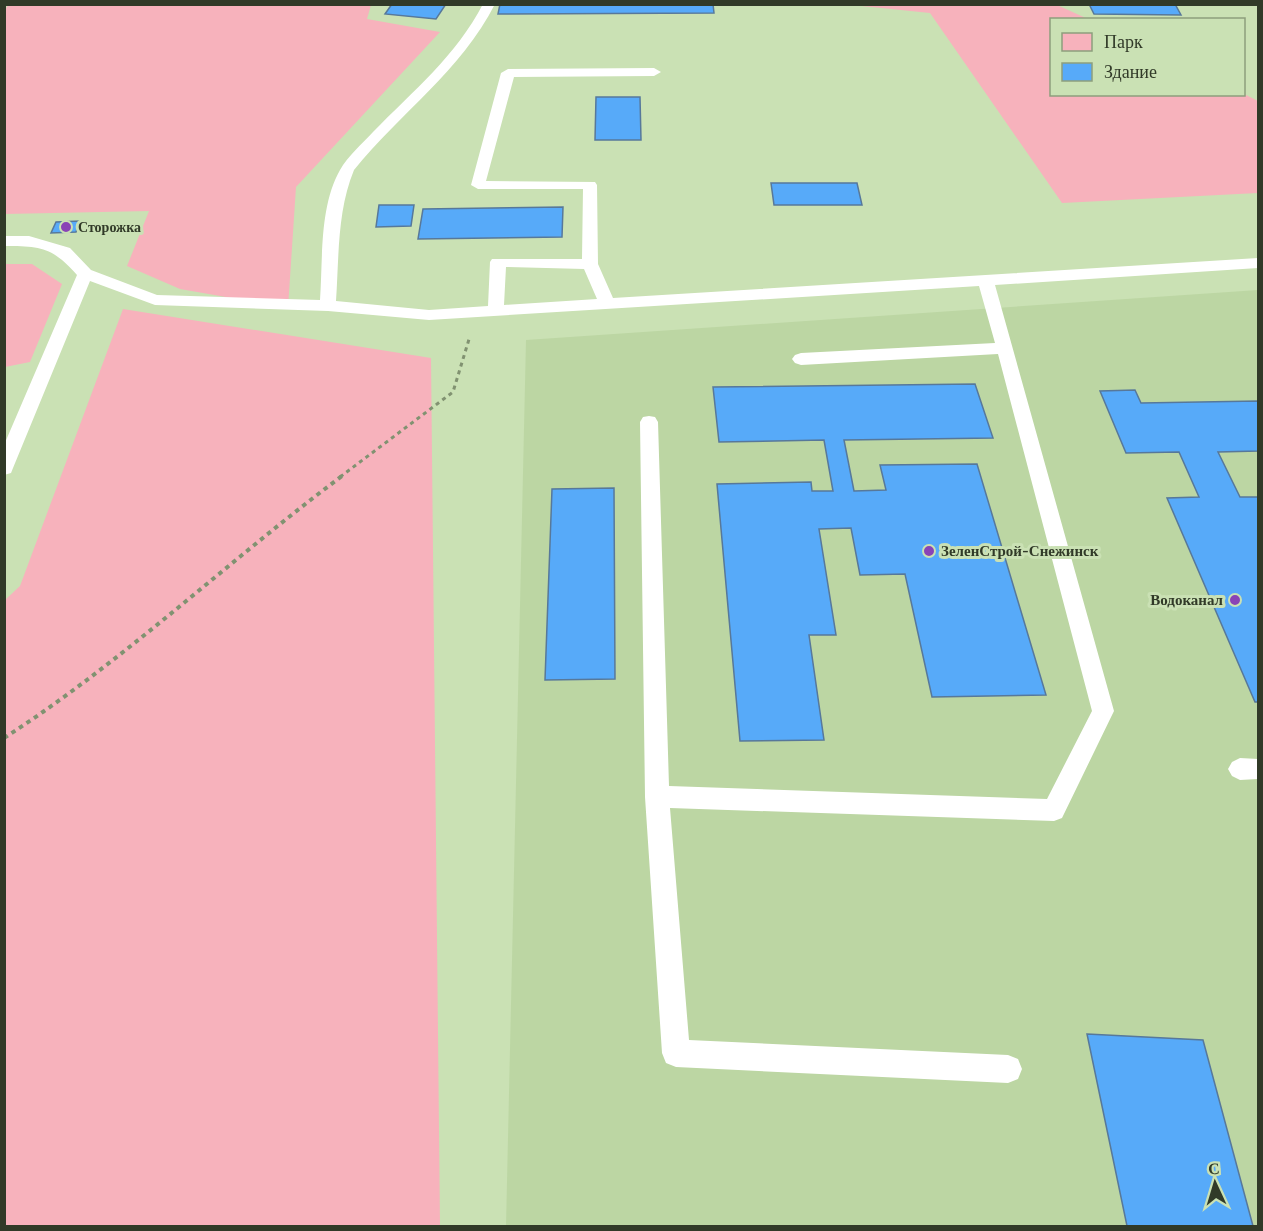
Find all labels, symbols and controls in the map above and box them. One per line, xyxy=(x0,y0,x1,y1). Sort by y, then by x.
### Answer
legend xyxy=(1050,18,1245,96)
text: Парк xyxy=(1104,31,1143,53)
text: Здание xyxy=(1104,61,1157,83)
place label: Сторожка xyxy=(78,218,141,236)
marker: Сторожка xyxy=(59,220,73,234)
place label: ЗеленСтрой-Снежинск xyxy=(941,541,1099,560)
marker: ЗеленСтрой-Снежинск xyxy=(922,544,936,558)
place label: Водоканал xyxy=(1150,590,1224,609)
marker: Водоканал xyxy=(1228,593,1242,607)
north arrow xyxy=(1185,1153,1245,1213)
text: С xyxy=(1207,1158,1220,1178)

